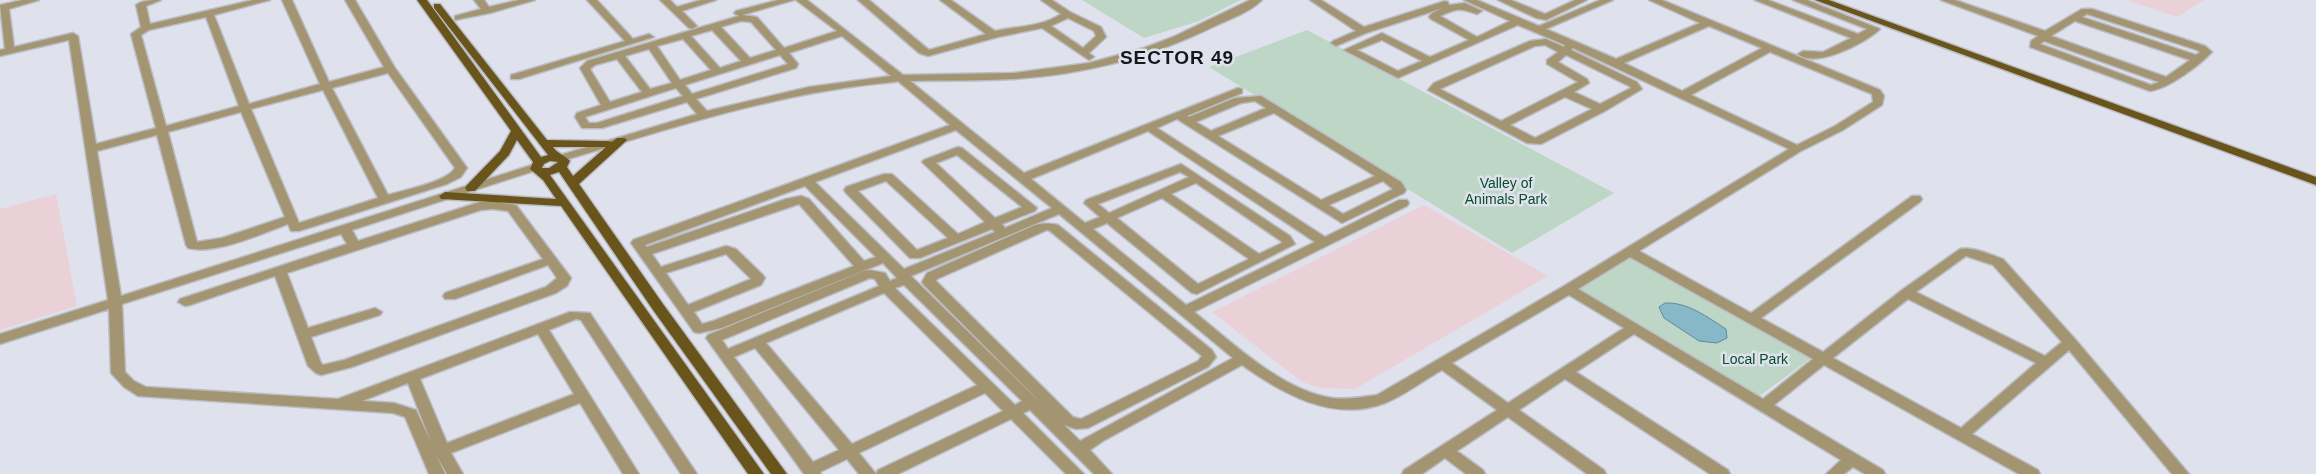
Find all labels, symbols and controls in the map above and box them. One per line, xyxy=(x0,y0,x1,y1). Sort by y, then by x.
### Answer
district label: SECTOR 49 xyxy=(1120,47,1234,68)
park label: Valley of Animals Park xyxy=(1465,175,1548,207)
park label: Local Park xyxy=(1722,351,1789,367)

